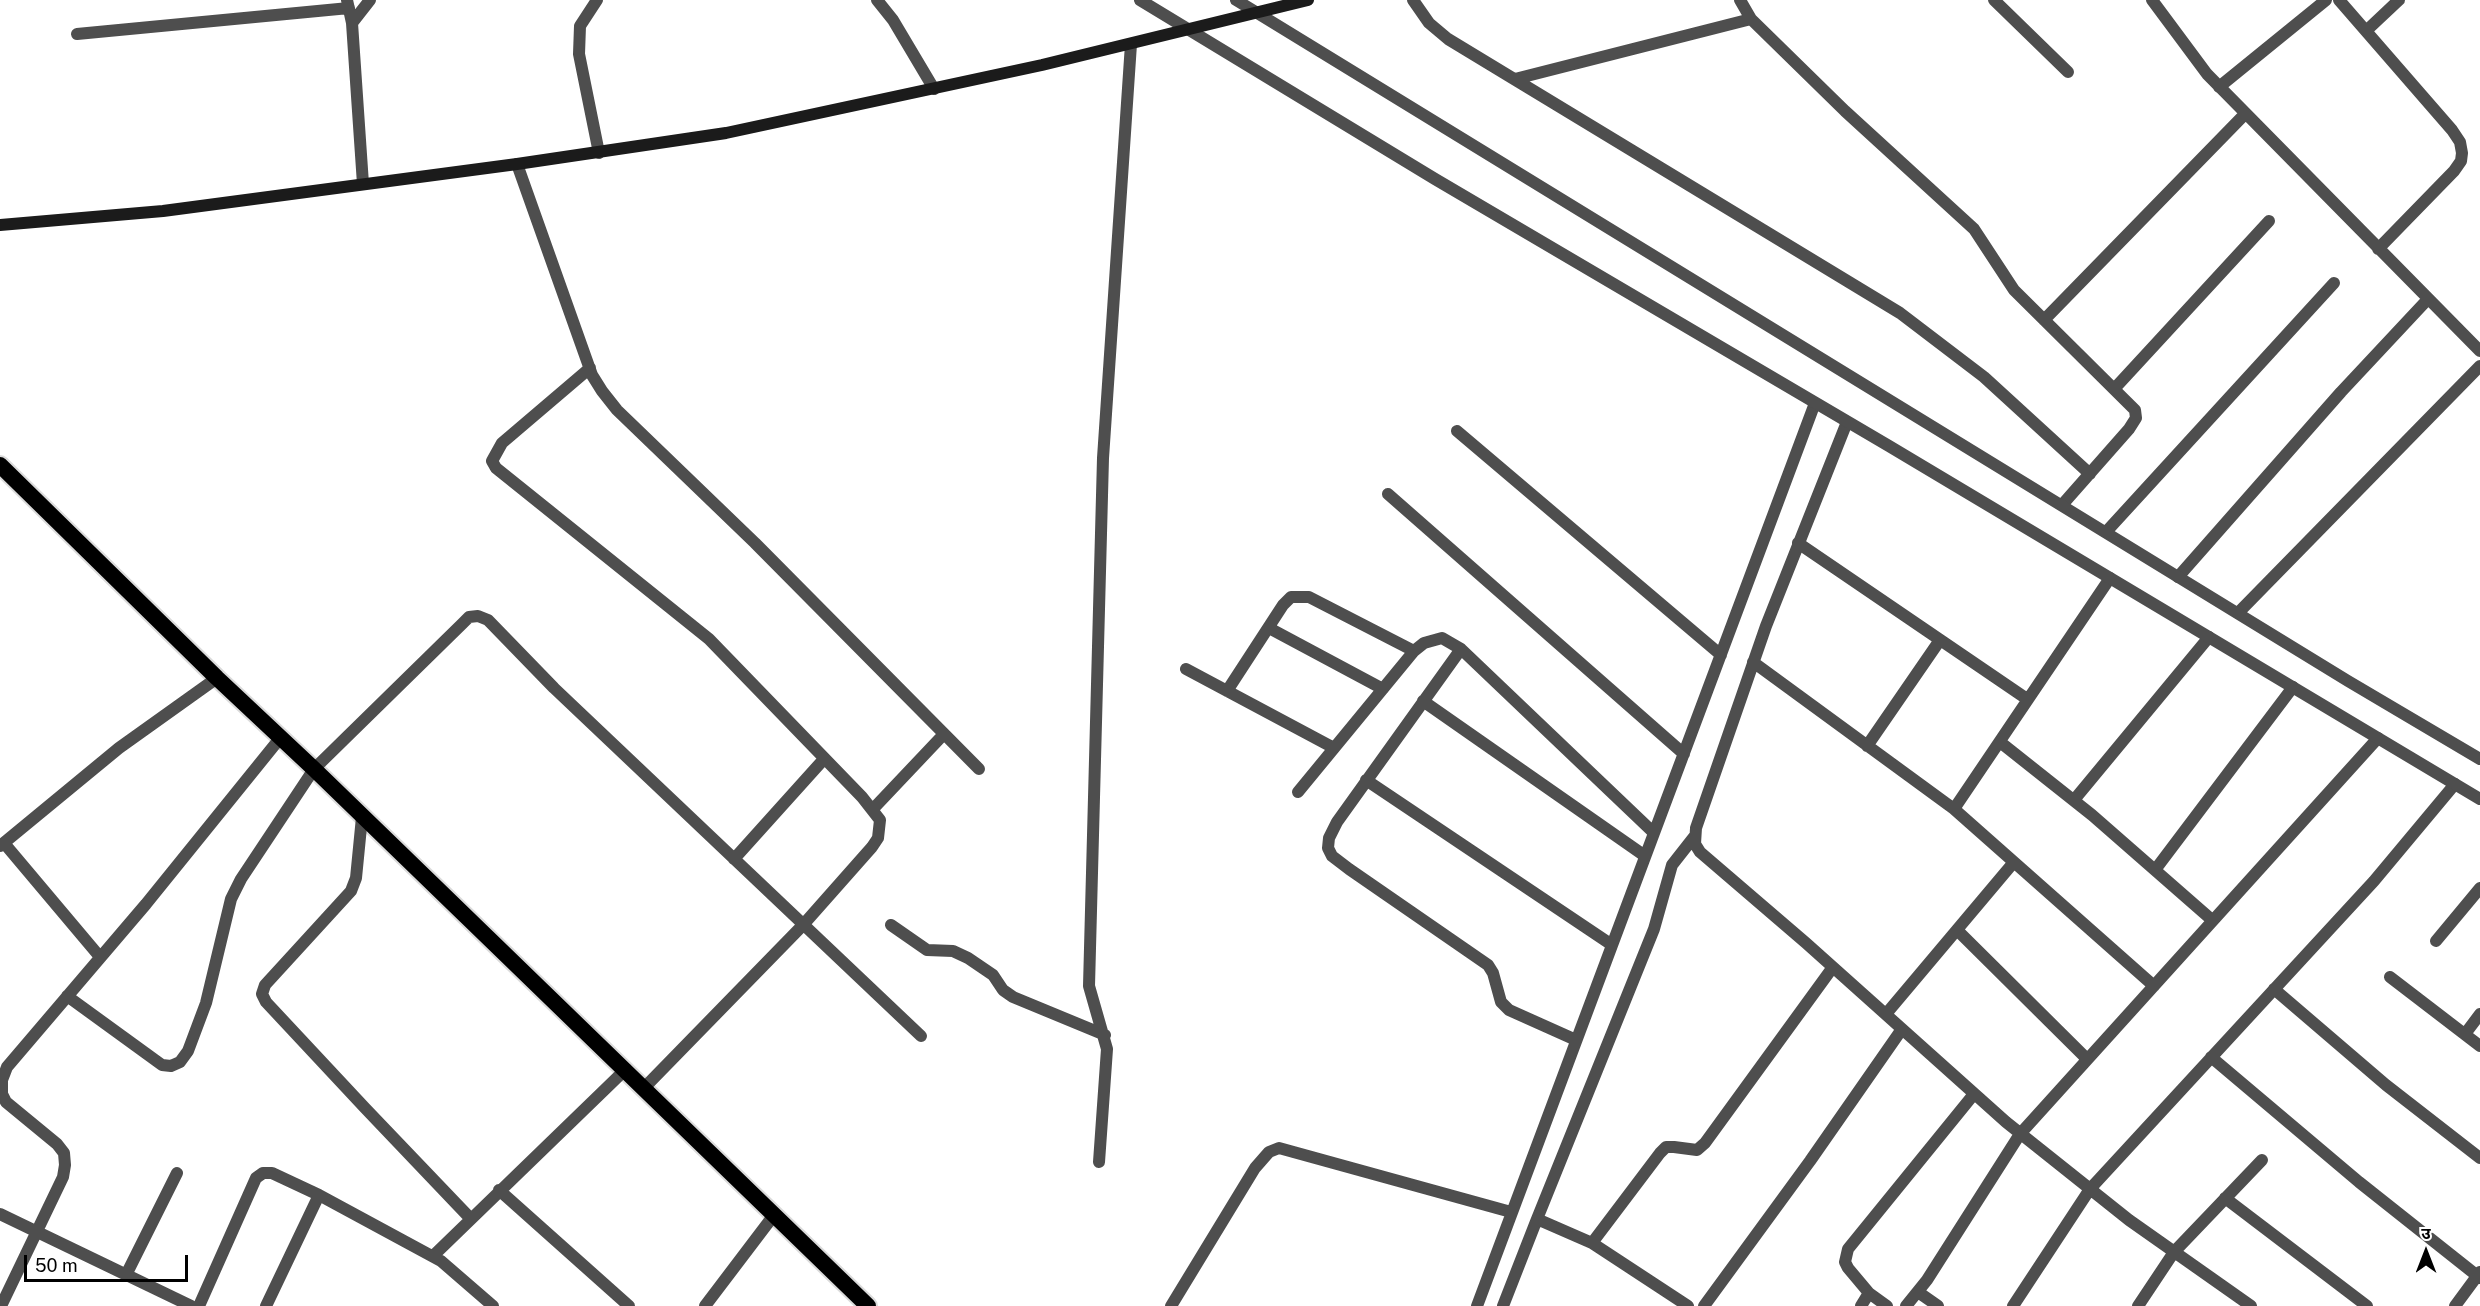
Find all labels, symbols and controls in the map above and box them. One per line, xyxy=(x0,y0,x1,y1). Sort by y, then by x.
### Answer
north arrow xyxy=(2396,1222,2456,1282)
text: उ xyxy=(2421,1224,2431,1243)
scale bar xyxy=(27,1243,190,1281)
text: 50 m xyxy=(35,1255,78,1276)

